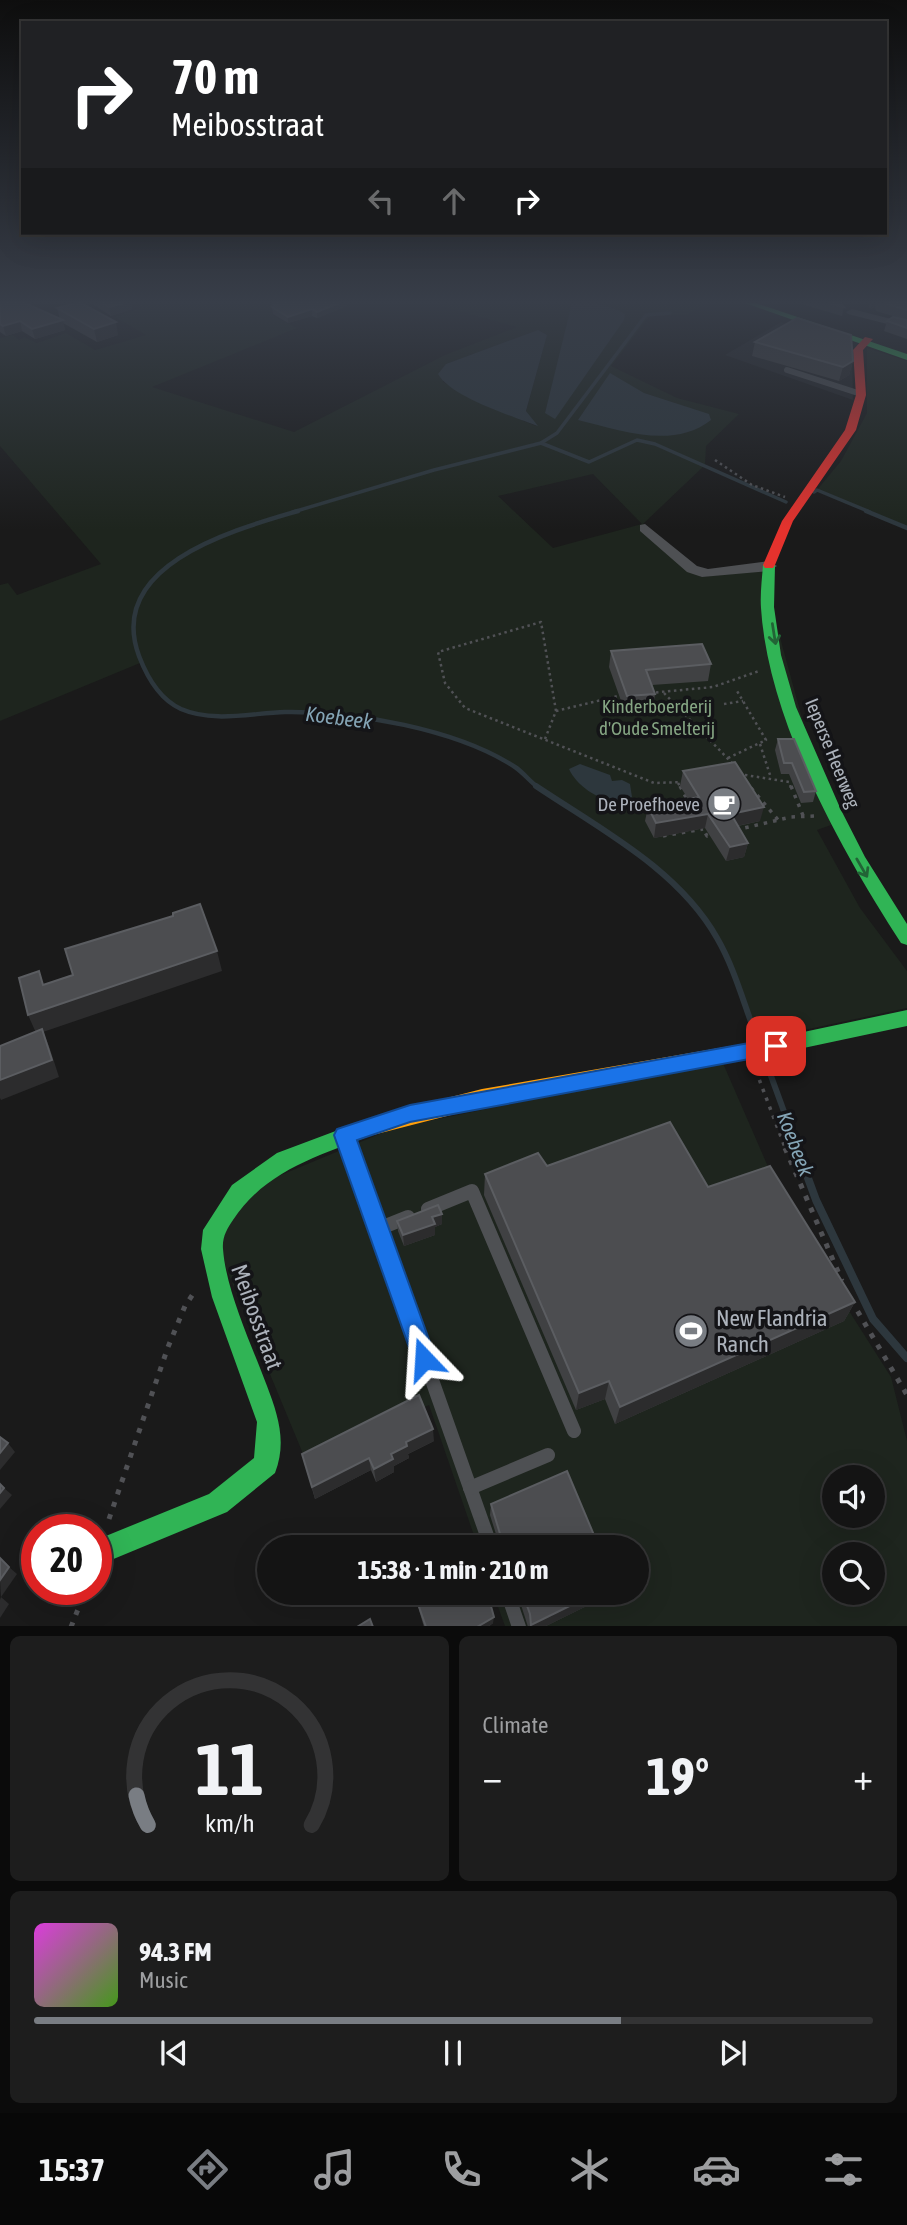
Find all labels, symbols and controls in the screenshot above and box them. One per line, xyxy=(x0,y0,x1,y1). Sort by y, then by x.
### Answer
text: 70 m xyxy=(171,48,259,104)
icon: right xyxy=(56,49,147,140)
text: Meibosstraat xyxy=(171,106,324,143)
icon: left xyxy=(362,182,400,220)
icon: ahead xyxy=(435,182,473,220)
icon: right xyxy=(508,182,546,220)
one-way arrow xyxy=(768,622,781,644)
park label: Kinderboerderij d'Oude Smelterij xyxy=(599,695,715,739)
street label: Ieperse Heerweg xyxy=(801,695,865,812)
water label: Koebeek xyxy=(304,701,375,733)
cafe icon: De Proefhoeve xyxy=(705,785,743,823)
place label: De Proefhoeve xyxy=(598,793,700,815)
one-way arrow xyxy=(856,858,870,878)
pin xyxy=(746,1016,806,1076)
icon: arrive xyxy=(757,1027,795,1065)
water label: Koebeek xyxy=(773,1108,819,1180)
street label: Meibosstraat xyxy=(226,1261,288,1373)
place label: New Flandria Ranch xyxy=(716,1305,828,1357)
sports icon: New Flandria Ranch xyxy=(672,1312,710,1350)
position arrow xyxy=(387,1322,461,1396)
map controls xyxy=(822,1465,885,1605)
button: sound xyxy=(822,1465,885,1528)
speed limit sign: 20 xyxy=(21,1514,112,1605)
button: search xyxy=(822,1542,885,1605)
text: 15:38 · 1 min · 210 m xyxy=(358,1555,548,1585)
text: Climate xyxy=(483,1712,548,1738)
text: 11 xyxy=(195,1727,263,1810)
text: 19° xyxy=(646,1746,709,1806)
text: − xyxy=(483,1755,502,1798)
text: + xyxy=(853,1755,873,1798)
text: km/h xyxy=(204,1808,254,1836)
text: 94.3 FM xyxy=(139,1937,212,1967)
text: Music xyxy=(139,1967,187,1993)
icon: previous xyxy=(155,2034,193,2072)
icon: pause xyxy=(434,2034,472,2072)
icon: next xyxy=(714,2034,752,2072)
icon: directions xyxy=(183,2145,232,2194)
icon: music xyxy=(310,2145,359,2194)
icon: phone xyxy=(437,2145,486,2194)
icon: climate xyxy=(565,2145,614,2194)
icon: car xyxy=(692,2145,741,2194)
icon: filters xyxy=(819,2145,868,2194)
text: 15:37 xyxy=(39,2151,105,2188)

